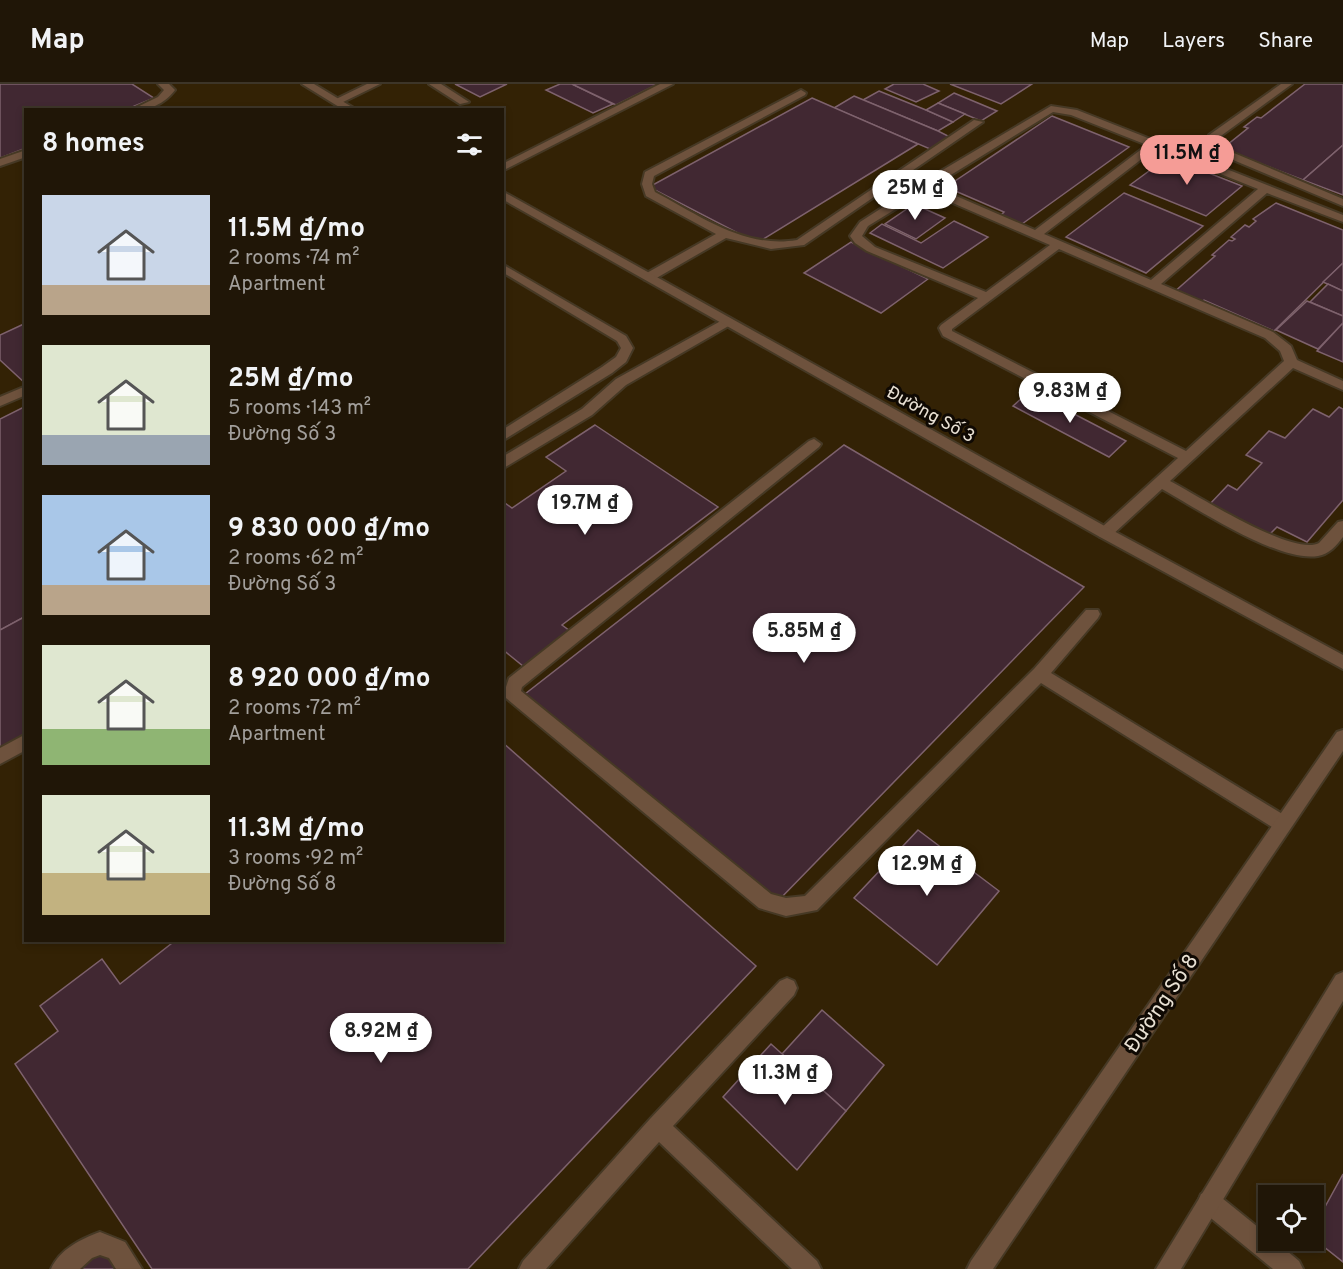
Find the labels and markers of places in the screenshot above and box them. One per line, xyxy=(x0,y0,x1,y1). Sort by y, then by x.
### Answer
pin: 11.5M ₫ xyxy=(1132,135,1242,186)
pin: 25M ₫ xyxy=(873,170,957,221)
pin: 9.83M ₫ xyxy=(1015,373,1125,424)
pin: 19.7M ₫ xyxy=(530,485,640,536)
pin: 5.85M ₫ xyxy=(749,613,859,664)
pin: 12.9M ₫ xyxy=(872,846,982,897)
pin: 8.92M ₫ xyxy=(326,1013,436,1064)
pin: 11.3M ₫ xyxy=(730,1055,840,1106)

